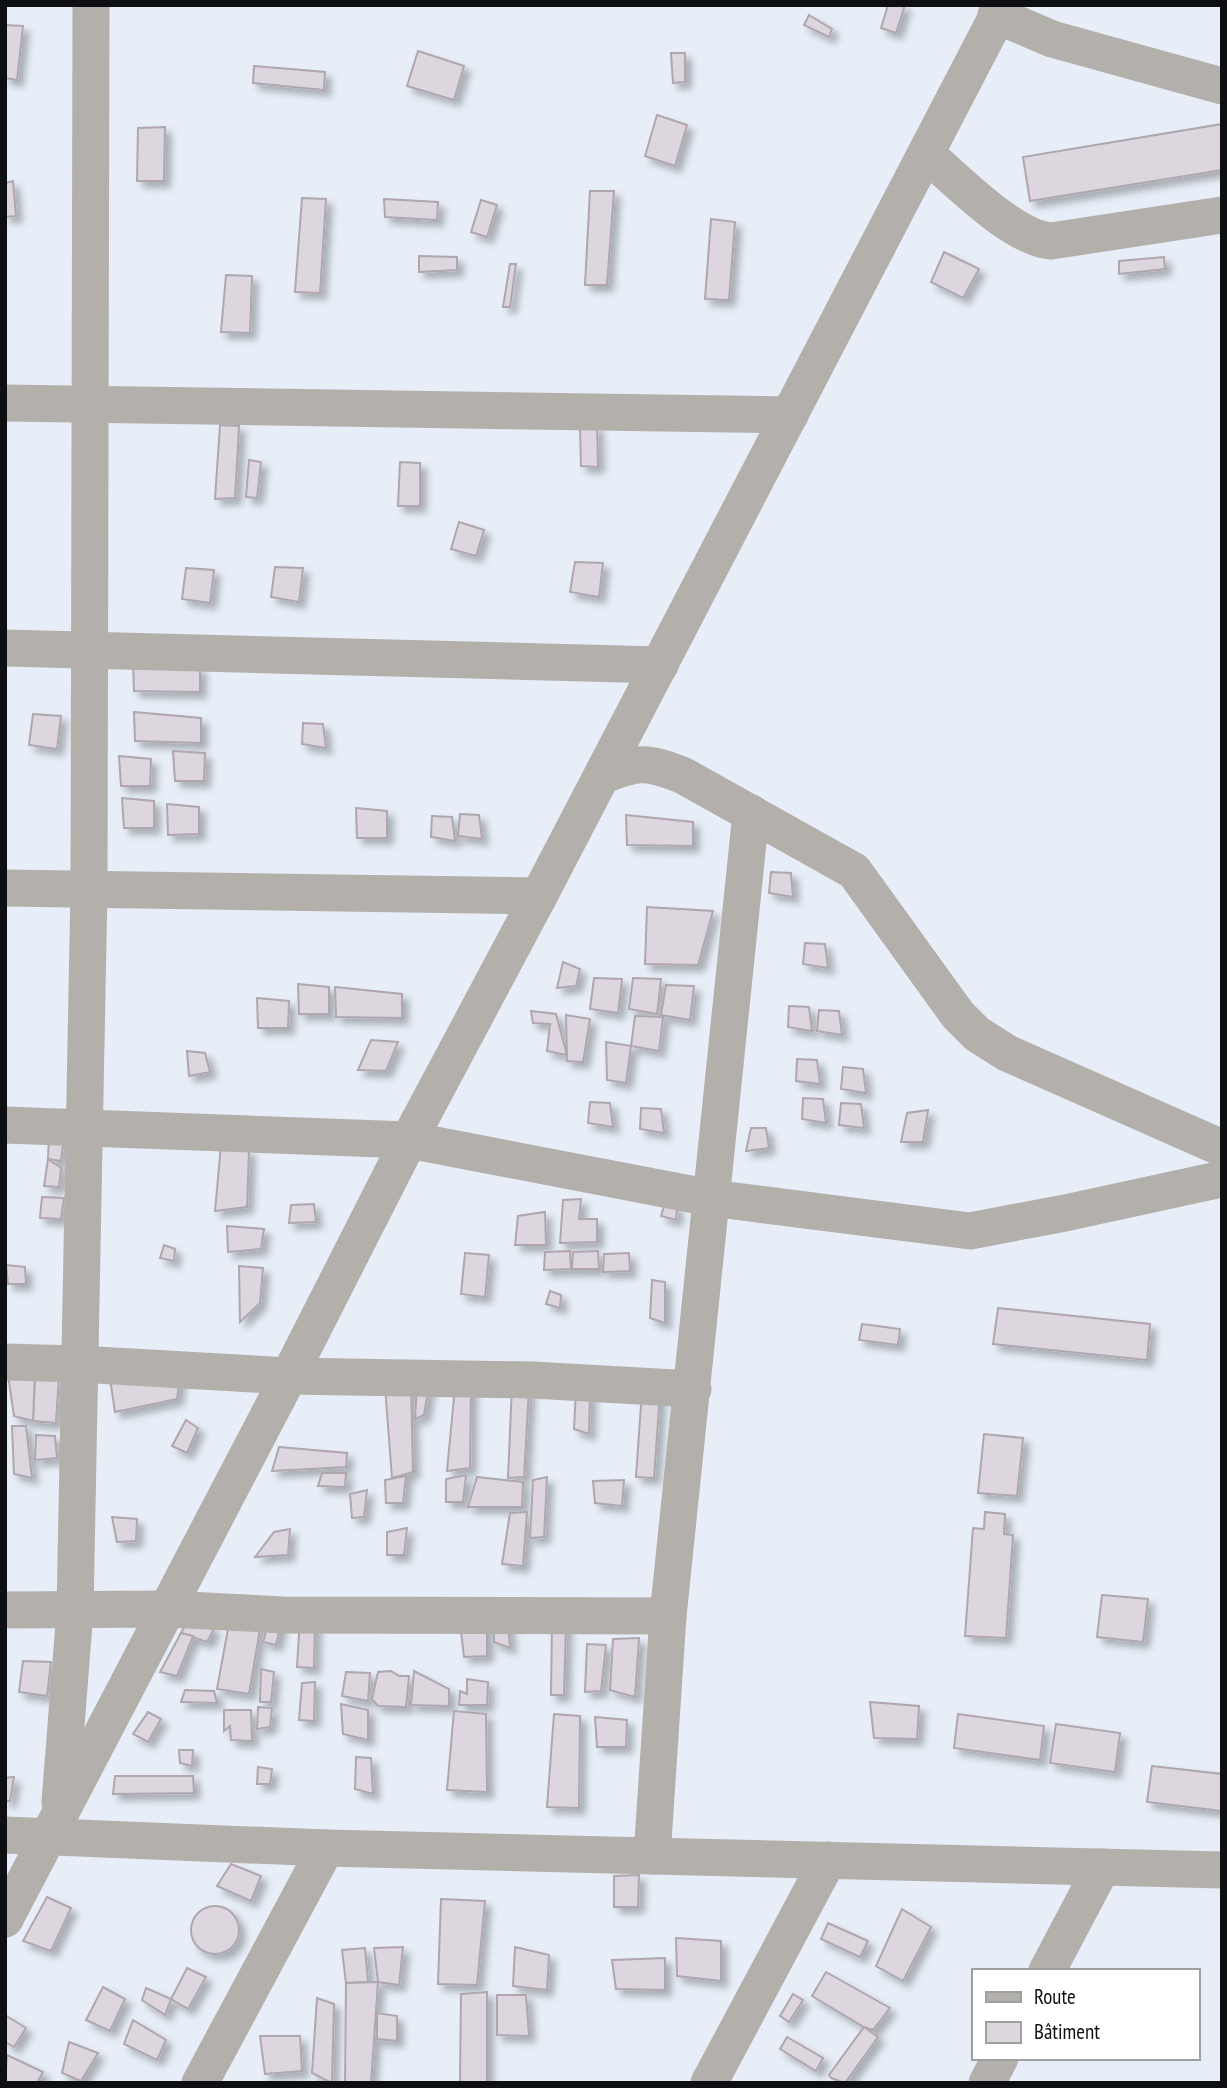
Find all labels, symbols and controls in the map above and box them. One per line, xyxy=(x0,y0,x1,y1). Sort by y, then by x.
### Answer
legend xyxy=(972,1969,1199,2060)
text: Route xyxy=(1034,1983,1076,2010)
text: Bâtiment xyxy=(1034,2018,1100,2045)

